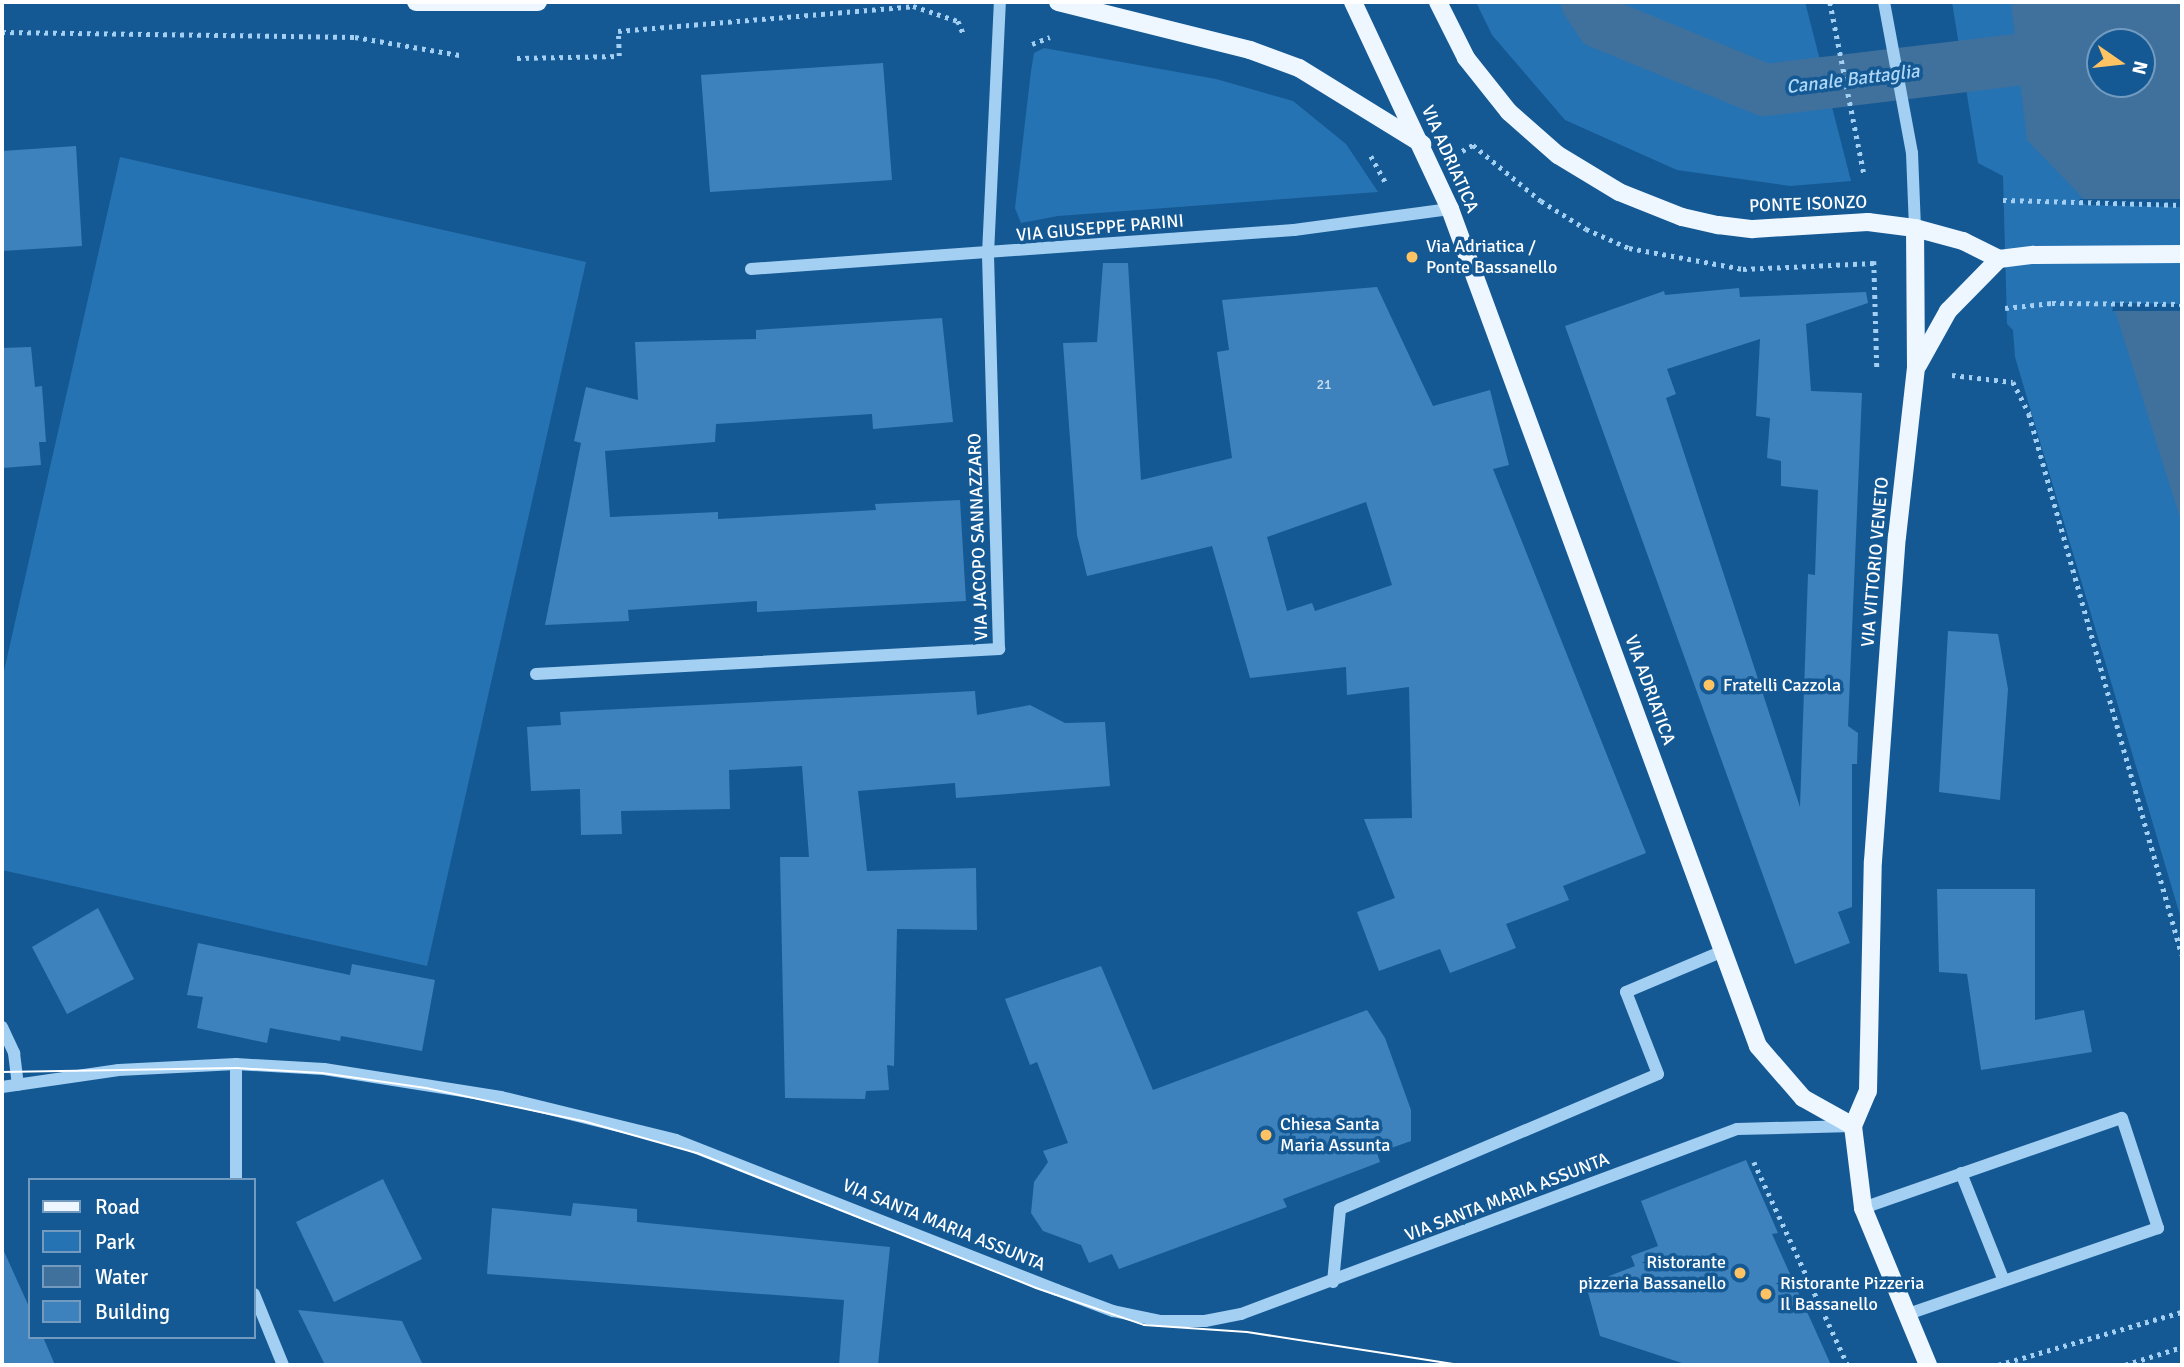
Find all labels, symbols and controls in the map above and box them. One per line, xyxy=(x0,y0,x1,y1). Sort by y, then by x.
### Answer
north arrow xyxy=(2086,28,2156,98)
text: N xyxy=(2126,58,2153,77)
water label: Canale Battaglia xyxy=(1785,61,1921,99)
street label: VIA ADRIATICA xyxy=(1417,102,1483,216)
street label: PONTE ISONZO xyxy=(1749,191,1867,217)
street label: VIA GIUSEPPE PARINI xyxy=(1015,210,1185,246)
place label: Via Adriatica / Ponte Bassanello xyxy=(1426,236,1557,278)
marker: Via Adriatica / Ponte Bassanello xyxy=(1404,249,1420,265)
house number: 21 xyxy=(1316,377,1332,393)
street label: VIA JACOPO SANNAZZARO xyxy=(964,433,992,641)
street label: VIA VITTORIO VENETO xyxy=(1857,476,1893,648)
street label: VIA ADRIATICA xyxy=(1620,632,1680,748)
place label: Fratelli Cazzola xyxy=(1723,674,1841,696)
marker: Fratelli Cazzola xyxy=(1701,677,1717,693)
place label: Chiesa Santa Maria Assunta xyxy=(1280,1114,1390,1156)
marker: Chiesa Santa Maria Assunta xyxy=(1258,1127,1274,1143)
street label: VIA SANTA MARIA ASSUNTA xyxy=(1402,1148,1612,1246)
street label: VIA SANTA MARIA ASSUNTA xyxy=(839,1174,1049,1276)
legend xyxy=(28,1178,256,1339)
text: Road xyxy=(95,1194,140,1220)
text: Park xyxy=(95,1229,135,1255)
place label: Ristorante pizzeria Bassanello xyxy=(1579,1252,1726,1294)
text: Water xyxy=(95,1264,148,1290)
marker: Ristorante pizzeria Bassanello xyxy=(1732,1265,1748,1281)
place label: Ristorante Pizzeria Il Bassanello xyxy=(1780,1273,1924,1316)
marker: Ristorante Pizzeria Il Bassanello xyxy=(1758,1286,1774,1302)
text: Building xyxy=(95,1299,170,1325)

